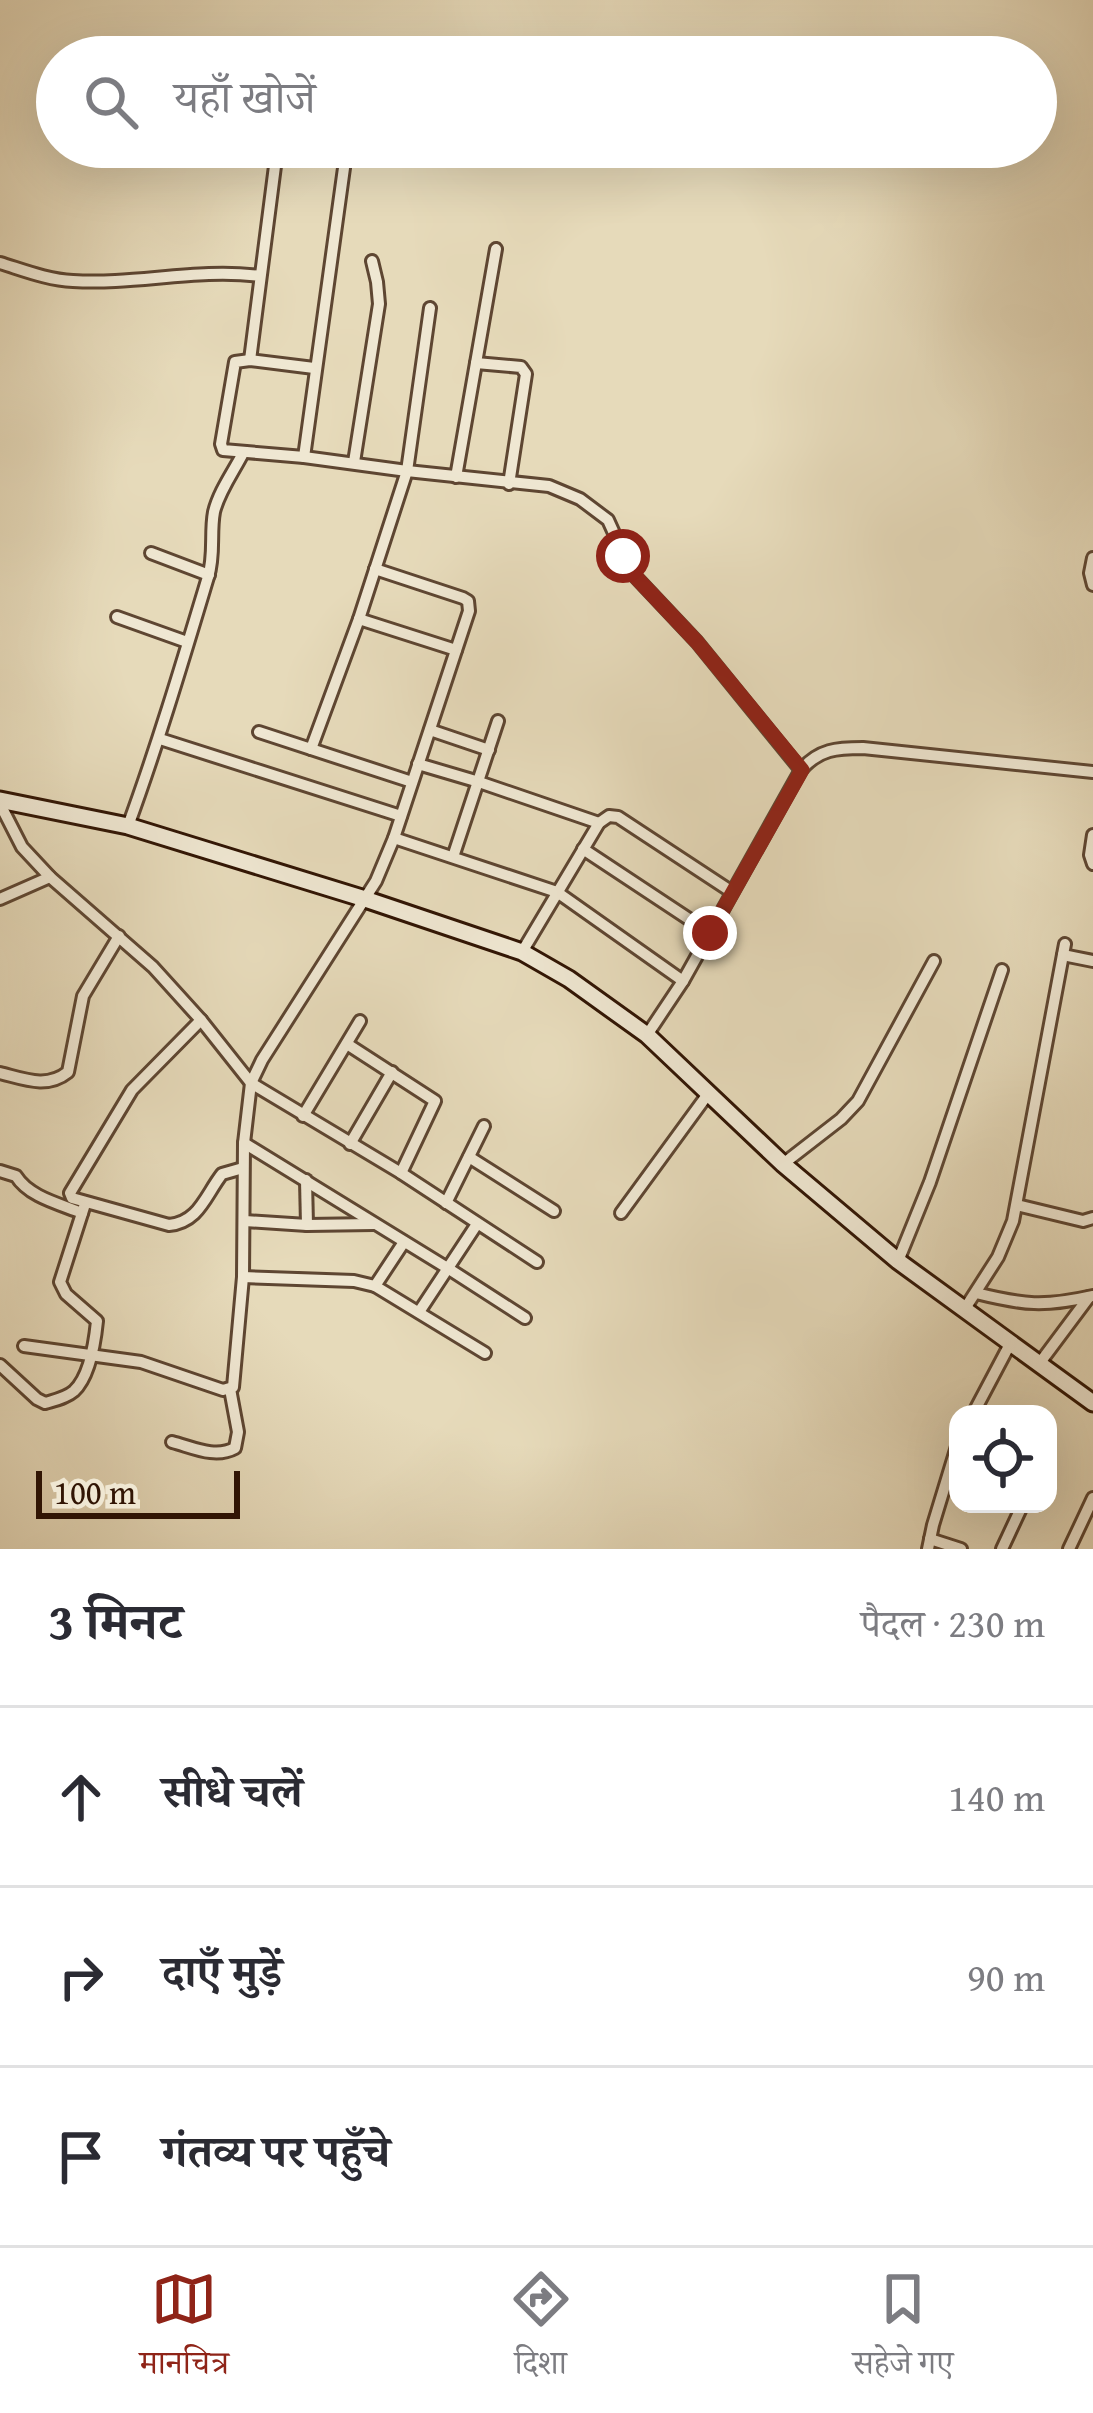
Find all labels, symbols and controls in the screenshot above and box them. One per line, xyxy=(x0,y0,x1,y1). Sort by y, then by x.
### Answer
search box xyxy=(36,36,1057,168)
text: यहाँ खोजें xyxy=(174,64,316,129)
icon: search xyxy=(78,69,144,135)
route start xyxy=(596,529,650,583)
route end xyxy=(683,906,737,960)
map controls xyxy=(949,1405,1057,1513)
button: locate xyxy=(949,1405,1057,1513)
scale bar xyxy=(36,1465,240,1518)
text: 100 m xyxy=(54,1468,136,1516)
text: 3 मिनट xyxy=(48,1583,182,1658)
text: पैदल · 230 m xyxy=(861,1594,1045,1651)
text: सीधे चलें xyxy=(162,1758,302,1823)
icon: ahead xyxy=(48,1764,114,1830)
text: 140 m xyxy=(948,1768,1045,1825)
text: दाएँ मुड़ें xyxy=(162,1938,282,2003)
icon: right xyxy=(48,1944,114,2010)
text: 90 m xyxy=(967,1948,1045,2005)
text: गंतव्य पर पहुँचे xyxy=(162,2118,390,2183)
icon: arrive xyxy=(48,2124,114,2190)
tab: मानचित्र xyxy=(139,2266,229,2395)
tab: दिशा xyxy=(508,2266,574,2395)
tab: सहेजे गए xyxy=(852,2266,954,2395)

